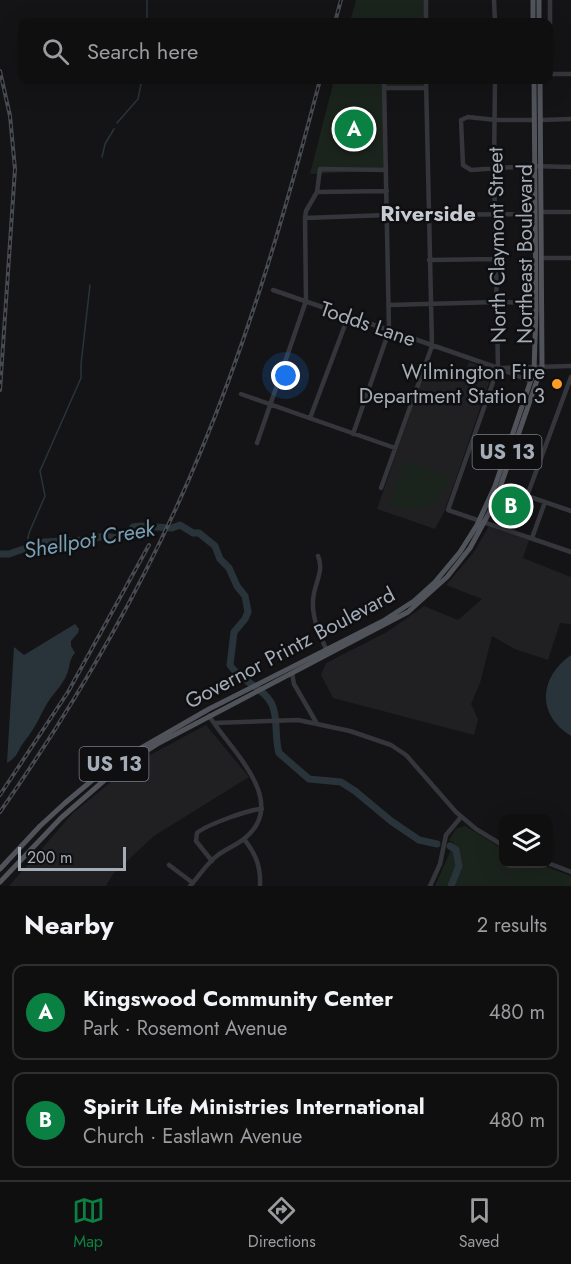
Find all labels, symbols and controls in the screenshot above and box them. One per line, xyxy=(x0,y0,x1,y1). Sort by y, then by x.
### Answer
search box xyxy=(18,18,553,84)
icon: search xyxy=(39,35,72,68)
text: Search here xyxy=(87,35,198,67)
pin: A xyxy=(334,106,374,152)
street label: North Claymont Street xyxy=(480,147,514,343)
street label: Northeast Boulevard xyxy=(510,164,540,344)
district label: Riverside xyxy=(380,197,476,229)
street label: Todds Lane xyxy=(316,294,420,354)
place label: Wilmington Fire Department Station 3 xyxy=(359,357,545,411)
your location xyxy=(271,361,300,390)
marker: Wilmington Fire Department Station 3 xyxy=(550,377,564,391)
road number: US 13 xyxy=(472,435,542,469)
pin: B xyxy=(492,484,530,528)
water label: Shellpot Creek xyxy=(21,511,159,566)
street label: Governor Printz Boulevard xyxy=(180,580,400,716)
road number: US 13 xyxy=(80,747,148,781)
map controls xyxy=(499,814,553,868)
button: layers xyxy=(499,814,553,868)
scale bar xyxy=(18,844,126,872)
text: 200 m xyxy=(27,846,73,869)
text: Nearby xyxy=(24,906,113,944)
text: 2 results xyxy=(477,911,547,940)
text: Kingswood Community Center xyxy=(83,982,393,1014)
text: A xyxy=(38,998,53,1027)
text: 480 m xyxy=(489,998,545,1027)
text: Park · Rosemont Avenue xyxy=(83,1014,287,1043)
text: Spirit Life Ministries International xyxy=(83,1090,425,1122)
text: B xyxy=(39,1106,52,1135)
text: 480 m xyxy=(489,1106,545,1135)
text: Church · Eastlawn Avenue xyxy=(83,1122,302,1151)
tab: Map xyxy=(72,1194,105,1253)
tab: Directions xyxy=(248,1194,316,1253)
tab: Saved xyxy=(459,1194,499,1253)

